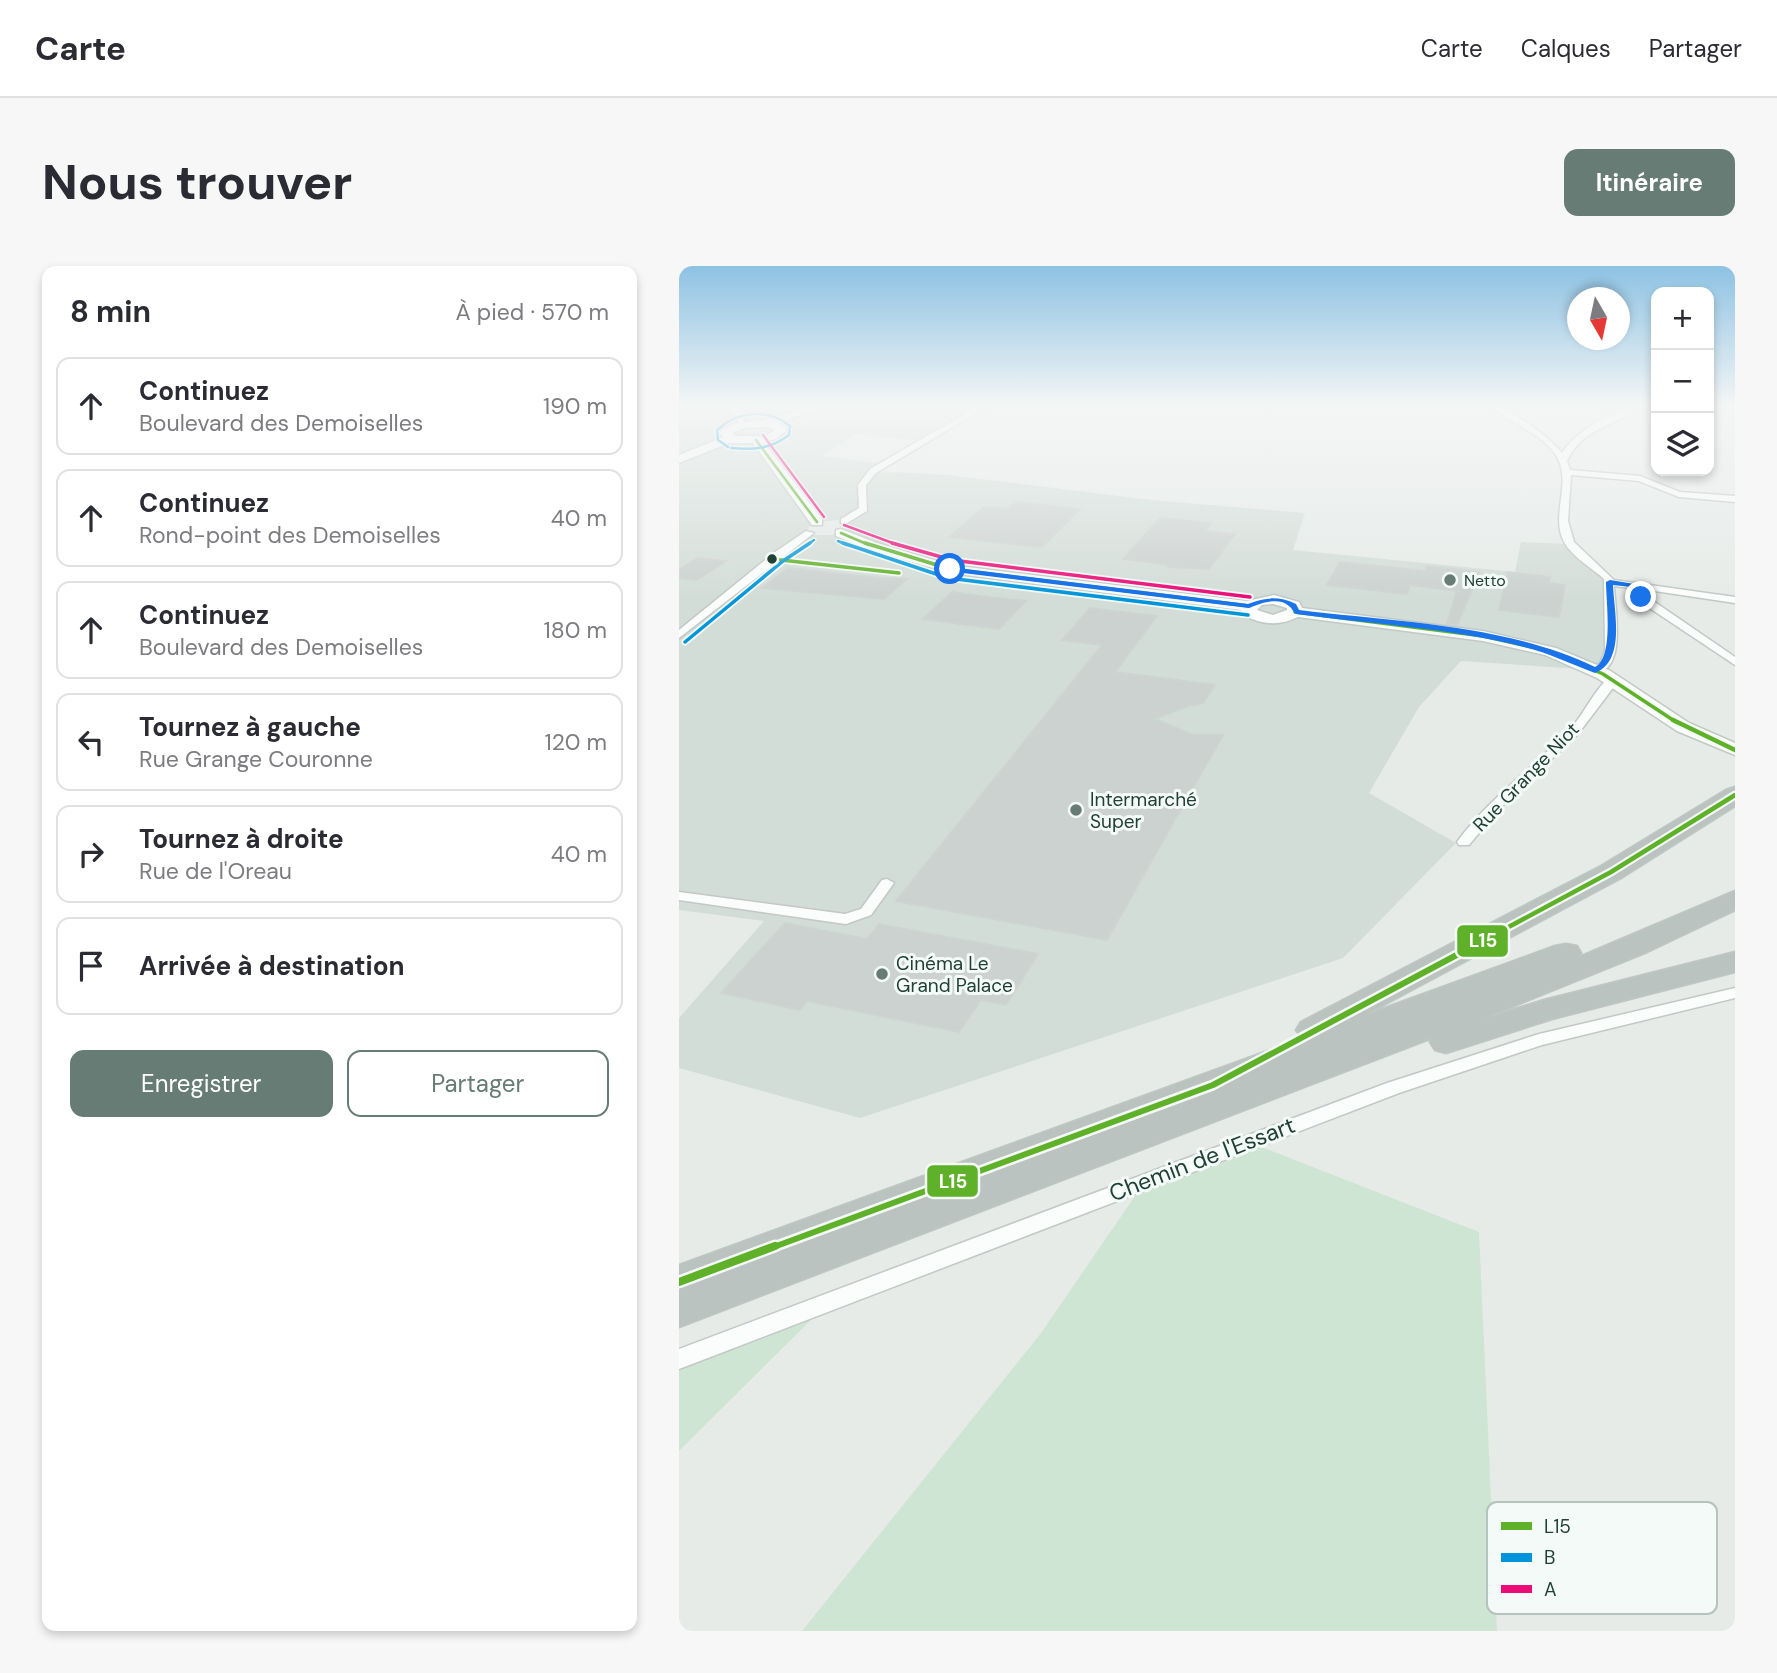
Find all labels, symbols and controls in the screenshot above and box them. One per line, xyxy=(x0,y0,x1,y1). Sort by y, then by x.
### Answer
text: Carte xyxy=(35,27,126,70)
text: Carte xyxy=(1421,33,1483,64)
text: Calques xyxy=(1521,33,1611,64)
text: Partager xyxy=(1649,33,1742,64)
button: Itinéraire xyxy=(1564,149,1735,216)
text: Nous trouver xyxy=(42,150,352,214)
north arrow xyxy=(1567,287,1630,350)
map controls xyxy=(1651,287,1714,476)
button: + xyxy=(1651,287,1714,350)
text: 8 min xyxy=(70,292,151,331)
text: À pied · 570 m xyxy=(455,297,609,327)
button: − xyxy=(1651,350,1714,413)
text: Continuez xyxy=(139,374,269,408)
icon: ahead xyxy=(72,387,110,425)
text: 190 m xyxy=(543,391,607,421)
text: Boulevard des Demoiselles xyxy=(139,408,423,438)
button: layers xyxy=(1651,413,1714,476)
text: Continuez xyxy=(139,486,269,520)
icon: ahead xyxy=(72,499,110,537)
text: 40 m xyxy=(551,503,607,533)
text: Rond-point des Demoiselles xyxy=(139,520,441,550)
unlabelled marker xyxy=(765,552,779,566)
route start xyxy=(934,553,965,584)
place label: Netto xyxy=(1464,570,1506,591)
marker: Netto xyxy=(1442,572,1458,588)
route end xyxy=(1625,581,1656,612)
text: Continuez xyxy=(139,598,269,632)
icon: ahead xyxy=(72,611,110,649)
text: 180 m xyxy=(543,615,607,645)
text: Boulevard des Demoiselles xyxy=(139,632,423,662)
text: Tournez à gauche xyxy=(139,710,361,744)
street label: Rue Grange Niot xyxy=(1467,717,1585,837)
icon: left xyxy=(72,723,110,761)
text: 120 m xyxy=(544,727,607,757)
text: Rue Grange Couronne xyxy=(139,744,373,774)
place label: Intermarché Super xyxy=(1090,787,1197,834)
marker: Intermarché Super xyxy=(1068,802,1084,818)
text: Tournez à droite xyxy=(139,822,344,856)
icon: right xyxy=(72,835,110,873)
text: 40 m xyxy=(551,839,607,869)
text: Rue de l'Oreau xyxy=(139,856,292,886)
line badge: L15 xyxy=(1456,924,1509,958)
text: L15 xyxy=(1469,928,1497,953)
icon: arrive xyxy=(72,947,110,985)
text: Arrivée à destination xyxy=(139,949,405,983)
place label: Cinéma Le Grand Palace xyxy=(896,951,1013,998)
marker: Cinéma Le Grand Palace xyxy=(874,966,890,982)
button: Enregistrer xyxy=(70,1050,333,1117)
button: Partager xyxy=(347,1050,609,1117)
street label: Chemin de l'Essart xyxy=(1105,1110,1299,1208)
line badge: L15 xyxy=(926,1164,979,1198)
text: L15 xyxy=(939,1169,967,1194)
legend xyxy=(1487,1502,1717,1614)
text: L15 xyxy=(1544,1514,1571,1539)
text: B xyxy=(1544,1545,1555,1570)
text: A xyxy=(1544,1577,1557,1602)

